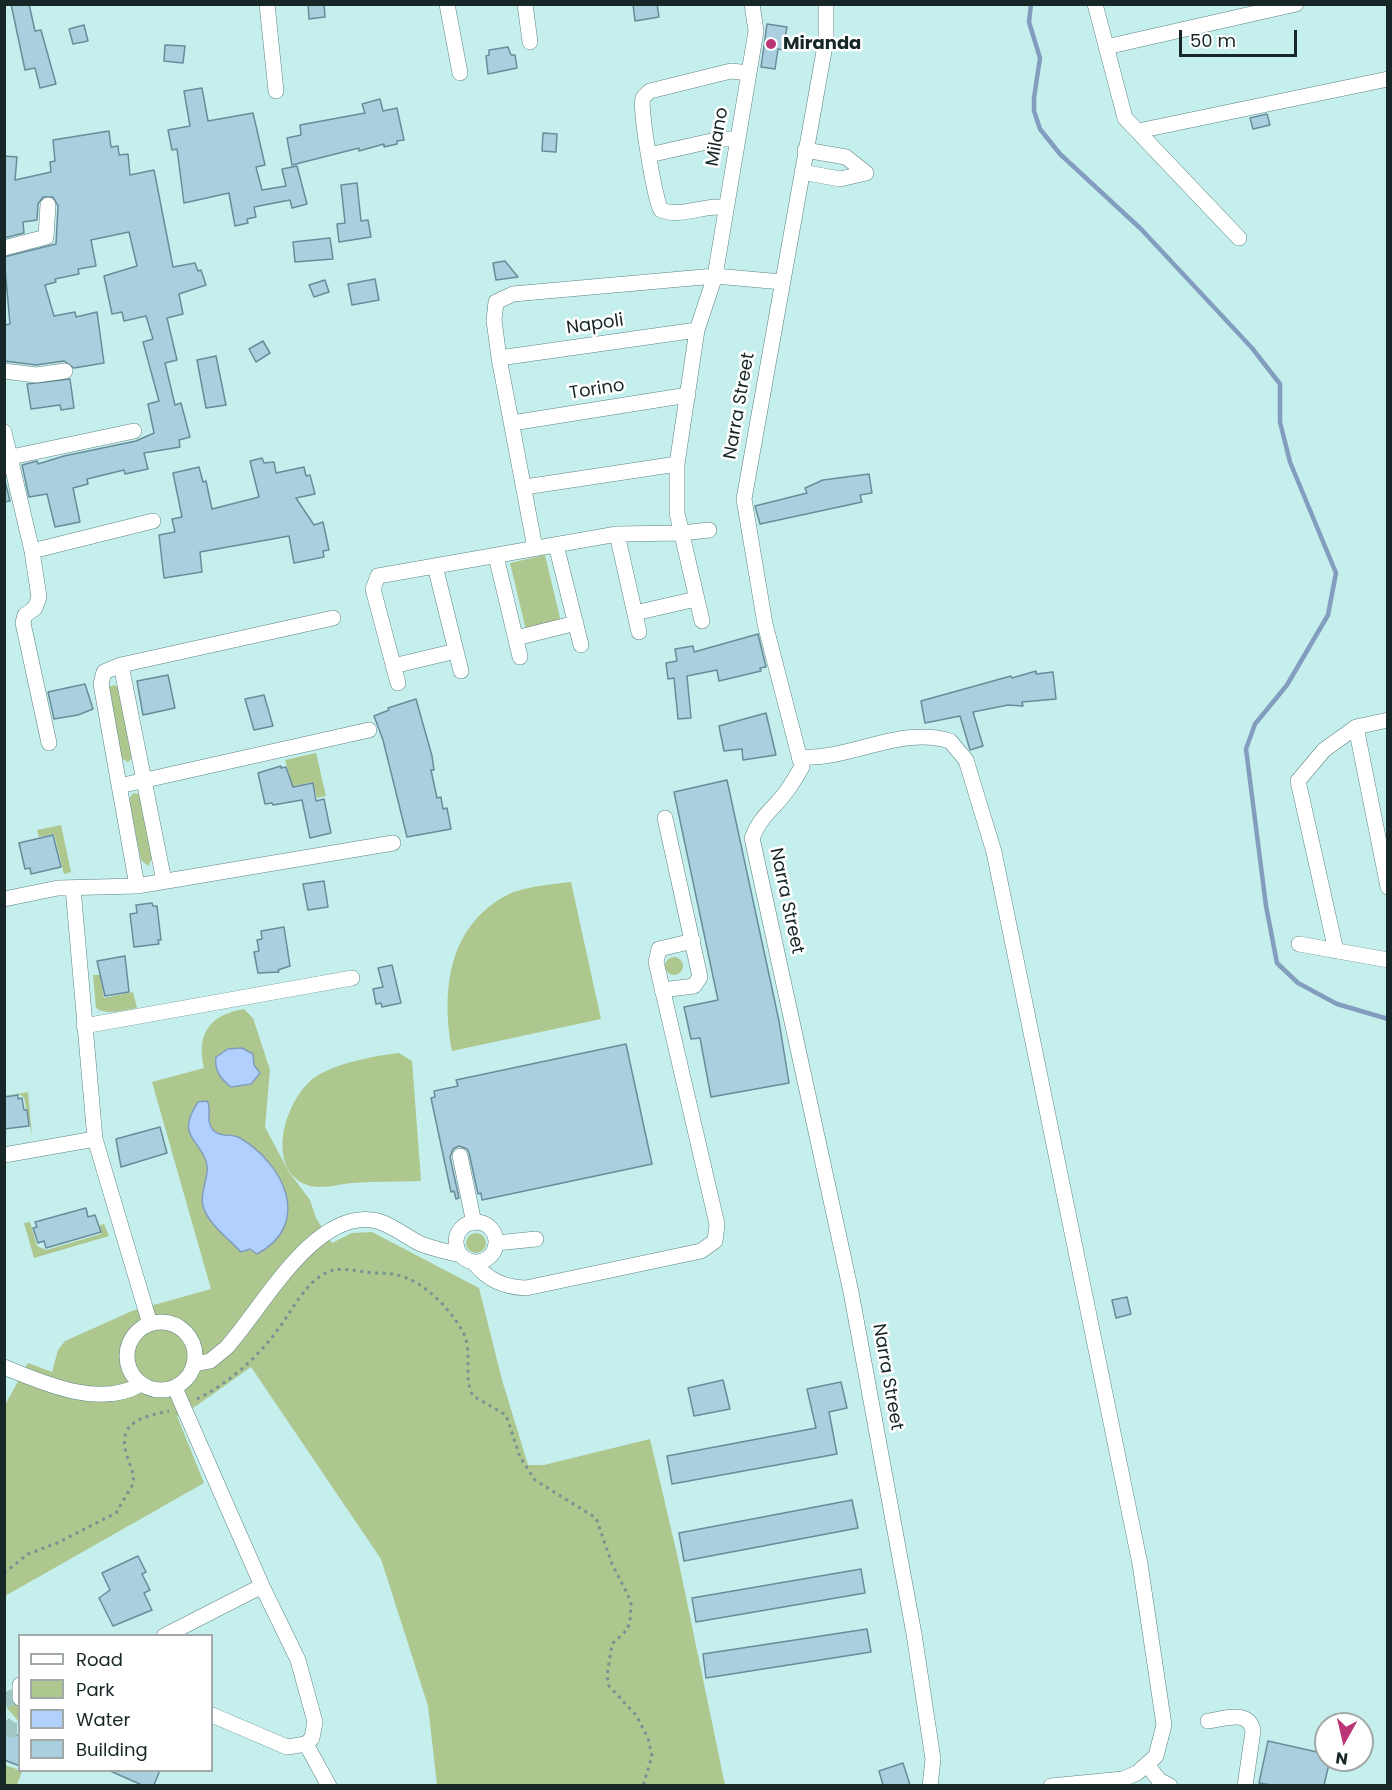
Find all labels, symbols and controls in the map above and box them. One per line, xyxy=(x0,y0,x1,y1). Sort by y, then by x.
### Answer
scale bar xyxy=(1182,18,1300,56)
text: 50 m xyxy=(1190,28,1236,53)
place label: Miranda xyxy=(783,33,861,55)
marker: Miranda xyxy=(764,37,778,51)
street label: Milano xyxy=(702,106,734,168)
street label: Napoli xyxy=(565,310,625,340)
street label: Narra Street xyxy=(720,351,760,461)
street label: Torino xyxy=(568,375,626,405)
street label: Narra Street xyxy=(764,846,808,956)
street label: Narra Street xyxy=(867,1322,907,1432)
legend xyxy=(18,1634,213,1772)
text: Road xyxy=(76,1647,123,1672)
text: Park xyxy=(76,1677,115,1702)
text: Water xyxy=(76,1707,130,1732)
north arrow xyxy=(1314,1712,1374,1772)
text: Building xyxy=(76,1737,148,1762)
text: N xyxy=(1334,1746,1349,1771)

